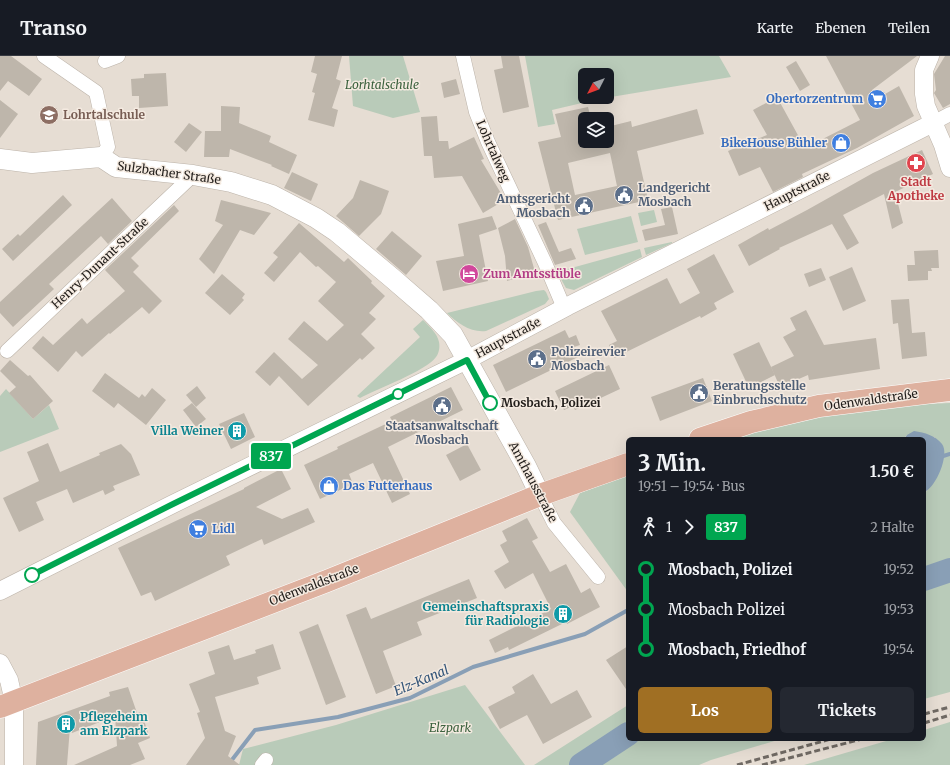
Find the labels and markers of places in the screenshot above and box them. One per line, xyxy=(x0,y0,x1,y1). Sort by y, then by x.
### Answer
supermarket icon: Obertorzentrum xyxy=(866,88,888,110)
place label: Obertorzentrum xyxy=(766,91,863,106)
school or university icon: Lohrtalschule xyxy=(38,104,60,126)
place label: Lohrtalschule xyxy=(63,107,146,122)
shop icon: BikeHouse Bühler xyxy=(830,132,852,154)
place label: BikeHouse Bühler xyxy=(721,135,827,150)
pharmacy icon: Stadt Apotheke xyxy=(905,152,927,174)
place label: Stadt Apotheke xyxy=(887,174,945,203)
place label: Landgericht Mosbach xyxy=(638,180,711,209)
public building icon: Landgericht Mosbach xyxy=(613,184,635,206)
place label: Amtsgericht Mosbach xyxy=(496,191,570,220)
public building icon: Amtsgericht Mosbach xyxy=(573,195,595,217)
hotel icon: Zum Amtsstüble xyxy=(458,263,480,285)
place label: Zum Amtsstüble xyxy=(483,266,581,281)
place label: Polizeirevier Mosbach xyxy=(551,344,626,373)
public building icon: Polizeirevier Mosbach xyxy=(526,348,548,370)
place label: Beratungsstelle Einbruchschutz xyxy=(713,378,807,407)
public building icon: Beratungsstelle Einbruchschutz xyxy=(688,382,710,404)
unlabelled marker xyxy=(392,388,404,400)
public building icon: Staatsanwaltschaft Mosbach xyxy=(431,395,453,417)
marker: Mosbach, Polizei xyxy=(482,395,498,411)
place label: Mosbach, Polizei xyxy=(501,395,601,410)
place label: Staatsanwaltschaft Mosbach xyxy=(385,418,499,447)
building icon: Villa Weiner xyxy=(226,420,248,442)
place label: Villa Weiner xyxy=(150,423,223,438)
shop icon: Das Futterhaus xyxy=(318,475,340,497)
place label: Das Futterhaus xyxy=(343,478,433,493)
supermarket icon: Lidl xyxy=(187,518,209,540)
place label: Lidl xyxy=(212,521,235,536)
unlabelled marker xyxy=(24,567,40,583)
place label: Gemeinschaftspraxis für Radiologie xyxy=(423,599,549,628)
building icon: Gemeinschaftspraxis für Radiologie xyxy=(552,603,574,625)
place label: Pflegeheim am Elzpark xyxy=(80,709,148,738)
building icon: Pflegeheim am Elzpark xyxy=(55,713,77,735)

